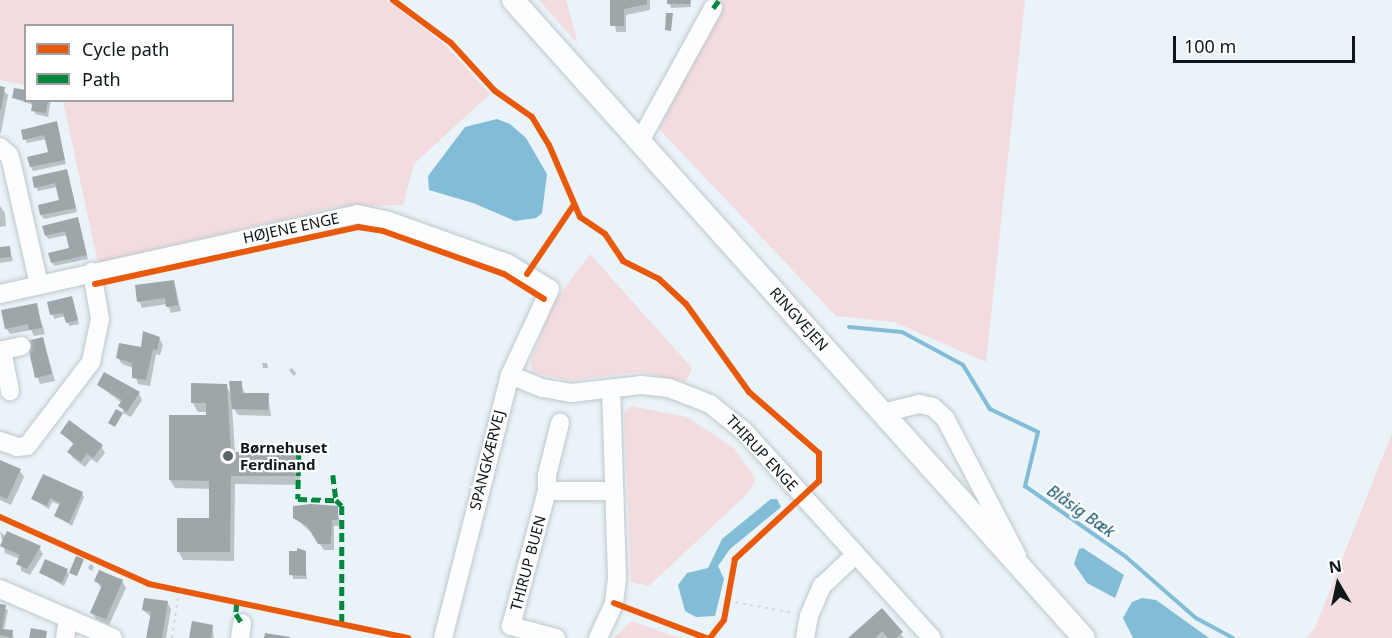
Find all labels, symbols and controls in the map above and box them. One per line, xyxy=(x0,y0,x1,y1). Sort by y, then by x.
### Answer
legend xyxy=(24,24,234,102)
scale bar xyxy=(1176,24,1358,62)
text: 100 m xyxy=(1184,34,1236,58)
text: Cycle path xyxy=(82,37,169,61)
text: Path xyxy=(82,67,121,91)
street label: HØJENE ENGE xyxy=(241,209,341,247)
street label: RINGVEJEN xyxy=(766,284,832,354)
street label: SPANGKÆRVEJ xyxy=(466,408,508,512)
street label: THIRUP ENGE xyxy=(722,411,802,495)
place label: Børnehuset Ferdinand xyxy=(240,438,327,473)
marker: Børnehuset Ferdinand xyxy=(221,449,235,463)
water label: Blåsig Bæk xyxy=(1044,481,1118,541)
street label: THIRUP BUEN xyxy=(507,513,549,613)
north arrow xyxy=(1308,554,1368,614)
text: N xyxy=(1327,554,1343,578)

